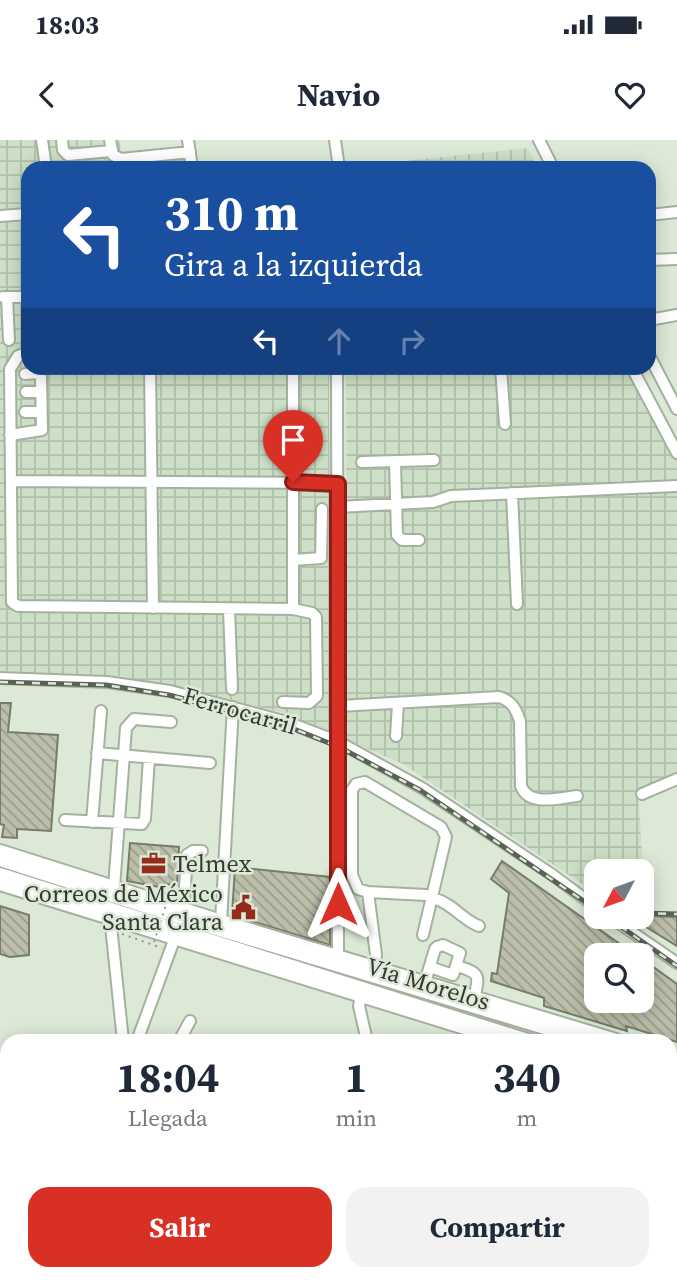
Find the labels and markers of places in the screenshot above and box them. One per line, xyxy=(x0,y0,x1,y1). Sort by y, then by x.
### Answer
pin xyxy=(263,410,323,482)
place label: Telmex xyxy=(173,847,252,880)
office icon: Telmex xyxy=(139,850,167,878)
place label: Correos de México Santa Clara xyxy=(24,877,224,938)
public building icon: Correos de México Santa Clara xyxy=(229,894,257,922)

